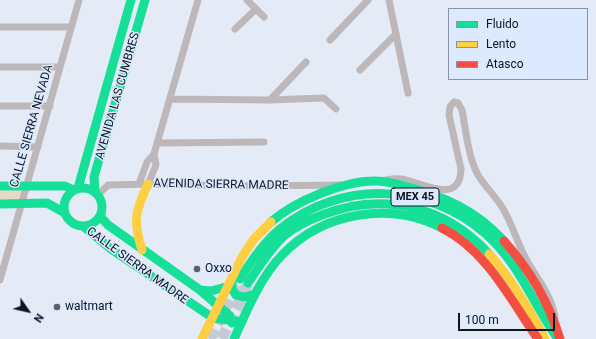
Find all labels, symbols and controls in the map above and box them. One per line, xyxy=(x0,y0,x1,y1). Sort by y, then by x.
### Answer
legend xyxy=(448,8,588,80)
text: Fluido xyxy=(486,17,519,31)
street label: AVENIDA LAS CUMBRES xyxy=(93,31,143,161)
text: Lento xyxy=(486,37,516,51)
text: Atasco xyxy=(486,57,524,71)
street label: CALLE SIERRA NEVADA xyxy=(8,63,56,189)
street label: AVENIDA SIERRA MADRE xyxy=(153,177,289,193)
road number: MEX 45 xyxy=(391,188,439,206)
street label: CALLE SIERRA MADRE xyxy=(84,224,190,308)
place label: Oxxo xyxy=(205,262,232,276)
marker: Oxxo xyxy=(192,264,202,274)
north arrow xyxy=(8,291,48,331)
place label: waltmart xyxy=(65,300,113,314)
marker: waltmart xyxy=(52,302,62,312)
scale bar xyxy=(460,305,557,331)
text: N xyxy=(31,311,46,325)
text: 100 m xyxy=(465,313,499,327)

